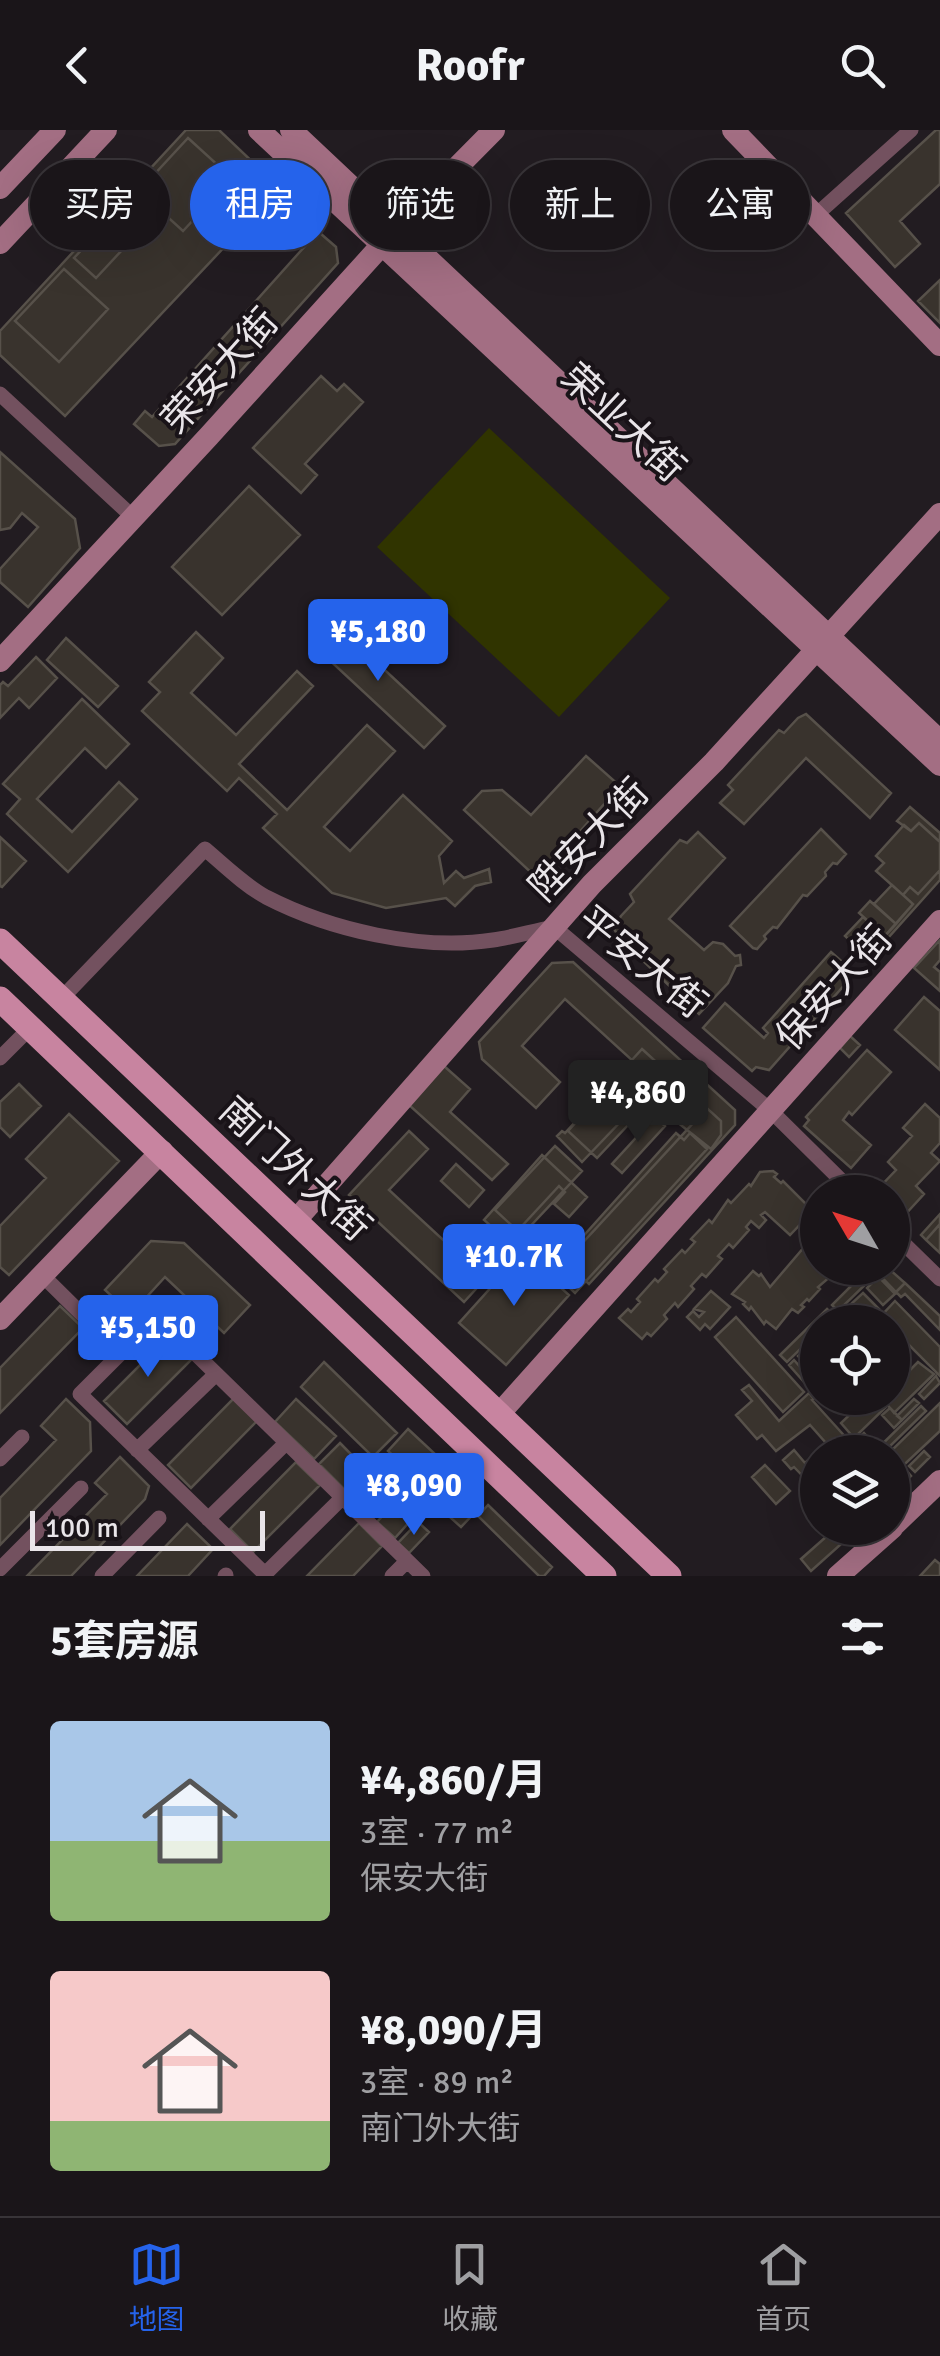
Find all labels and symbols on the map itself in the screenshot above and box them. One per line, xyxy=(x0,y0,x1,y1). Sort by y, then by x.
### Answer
street label: 荣安大街 xyxy=(152,299,288,443)
street label: 荣业大街 xyxy=(551,354,695,492)
pin: ¥5,180 xyxy=(297,599,459,684)
street label: 陞安大街 xyxy=(519,769,659,911)
street label: 平安大街 xyxy=(568,896,716,1028)
street label: 保安大街 xyxy=(766,916,902,1060)
pin: ¥4,860 xyxy=(557,1060,719,1145)
street label: 南门外大街 xyxy=(209,1087,381,1251)
north arrow xyxy=(800,1175,910,1285)
pin: ¥10.7K xyxy=(433,1224,595,1309)
pin: ¥5,150 xyxy=(67,1295,229,1380)
pin: ¥8,090 xyxy=(333,1453,495,1538)
scale bar xyxy=(30,1506,265,1550)

